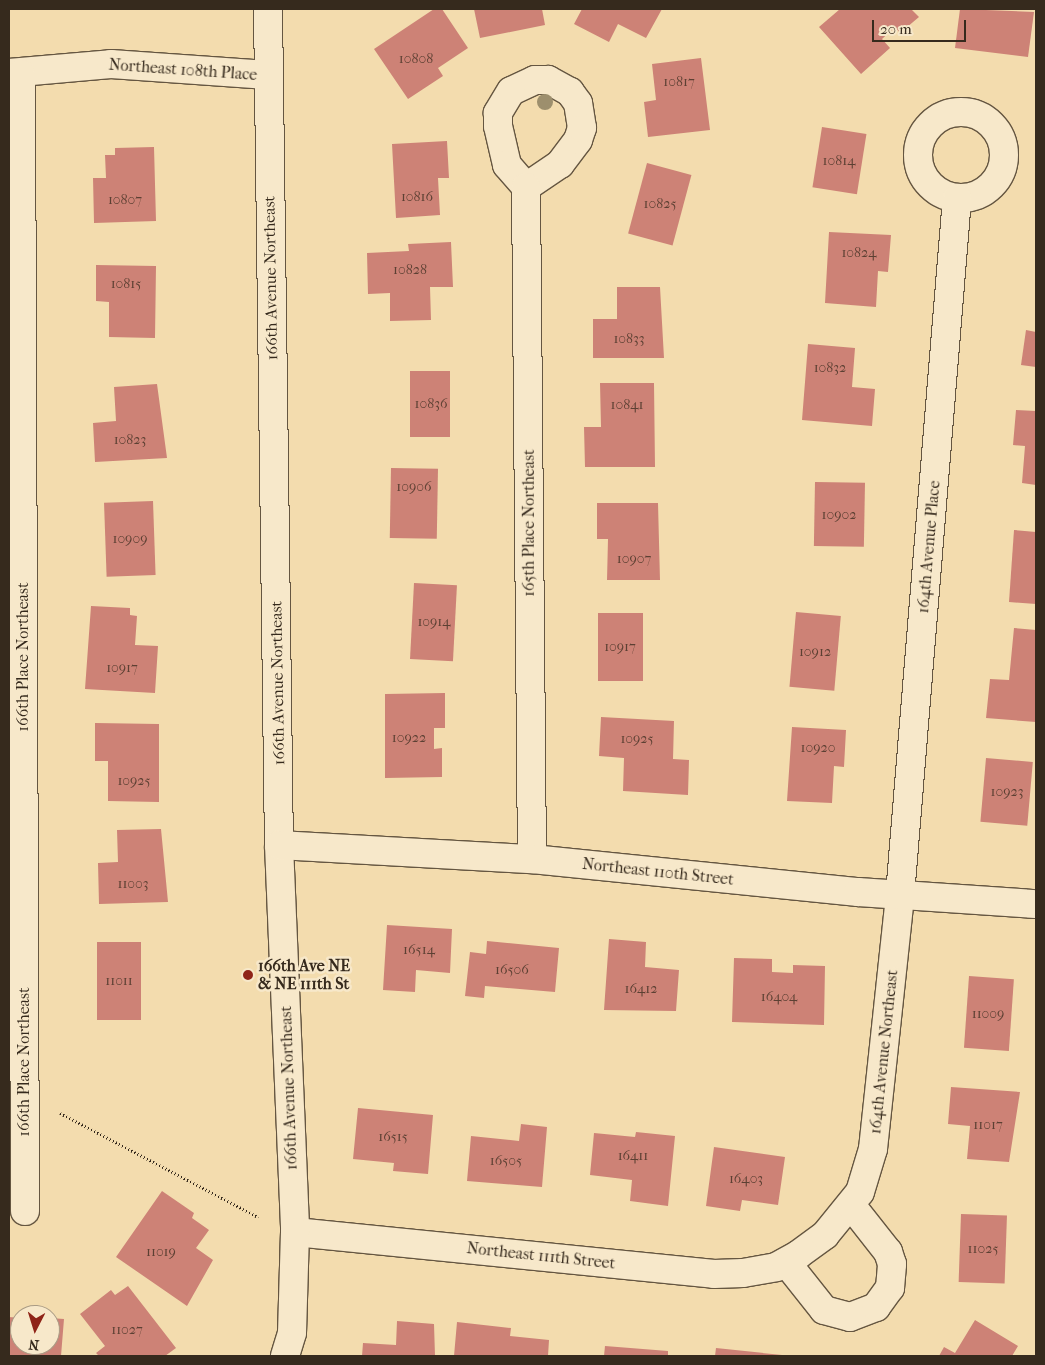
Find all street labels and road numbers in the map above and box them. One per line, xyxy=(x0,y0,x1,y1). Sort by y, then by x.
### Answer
street label: Northeast 108th Place xyxy=(108,55,258,85)
street label: 166th Avenue Northeast xyxy=(260,196,282,360)
street label: 165th Place Northeast xyxy=(519,449,539,597)
street label: 164th Avenue Place xyxy=(914,480,944,614)
street label: 166th Place Northeast xyxy=(13,582,33,732)
street label: 166th Avenue Northeast xyxy=(267,601,289,765)
street label: Northeast 110th Street xyxy=(581,854,735,890)
street label: 164th Avenue Northeast xyxy=(866,969,902,1135)
street label: 166th Place Northeast xyxy=(14,987,34,1137)
street label: 166th Avenue Northeast xyxy=(277,1005,301,1171)
street label: Northeast 111th Street xyxy=(466,1239,616,1273)

